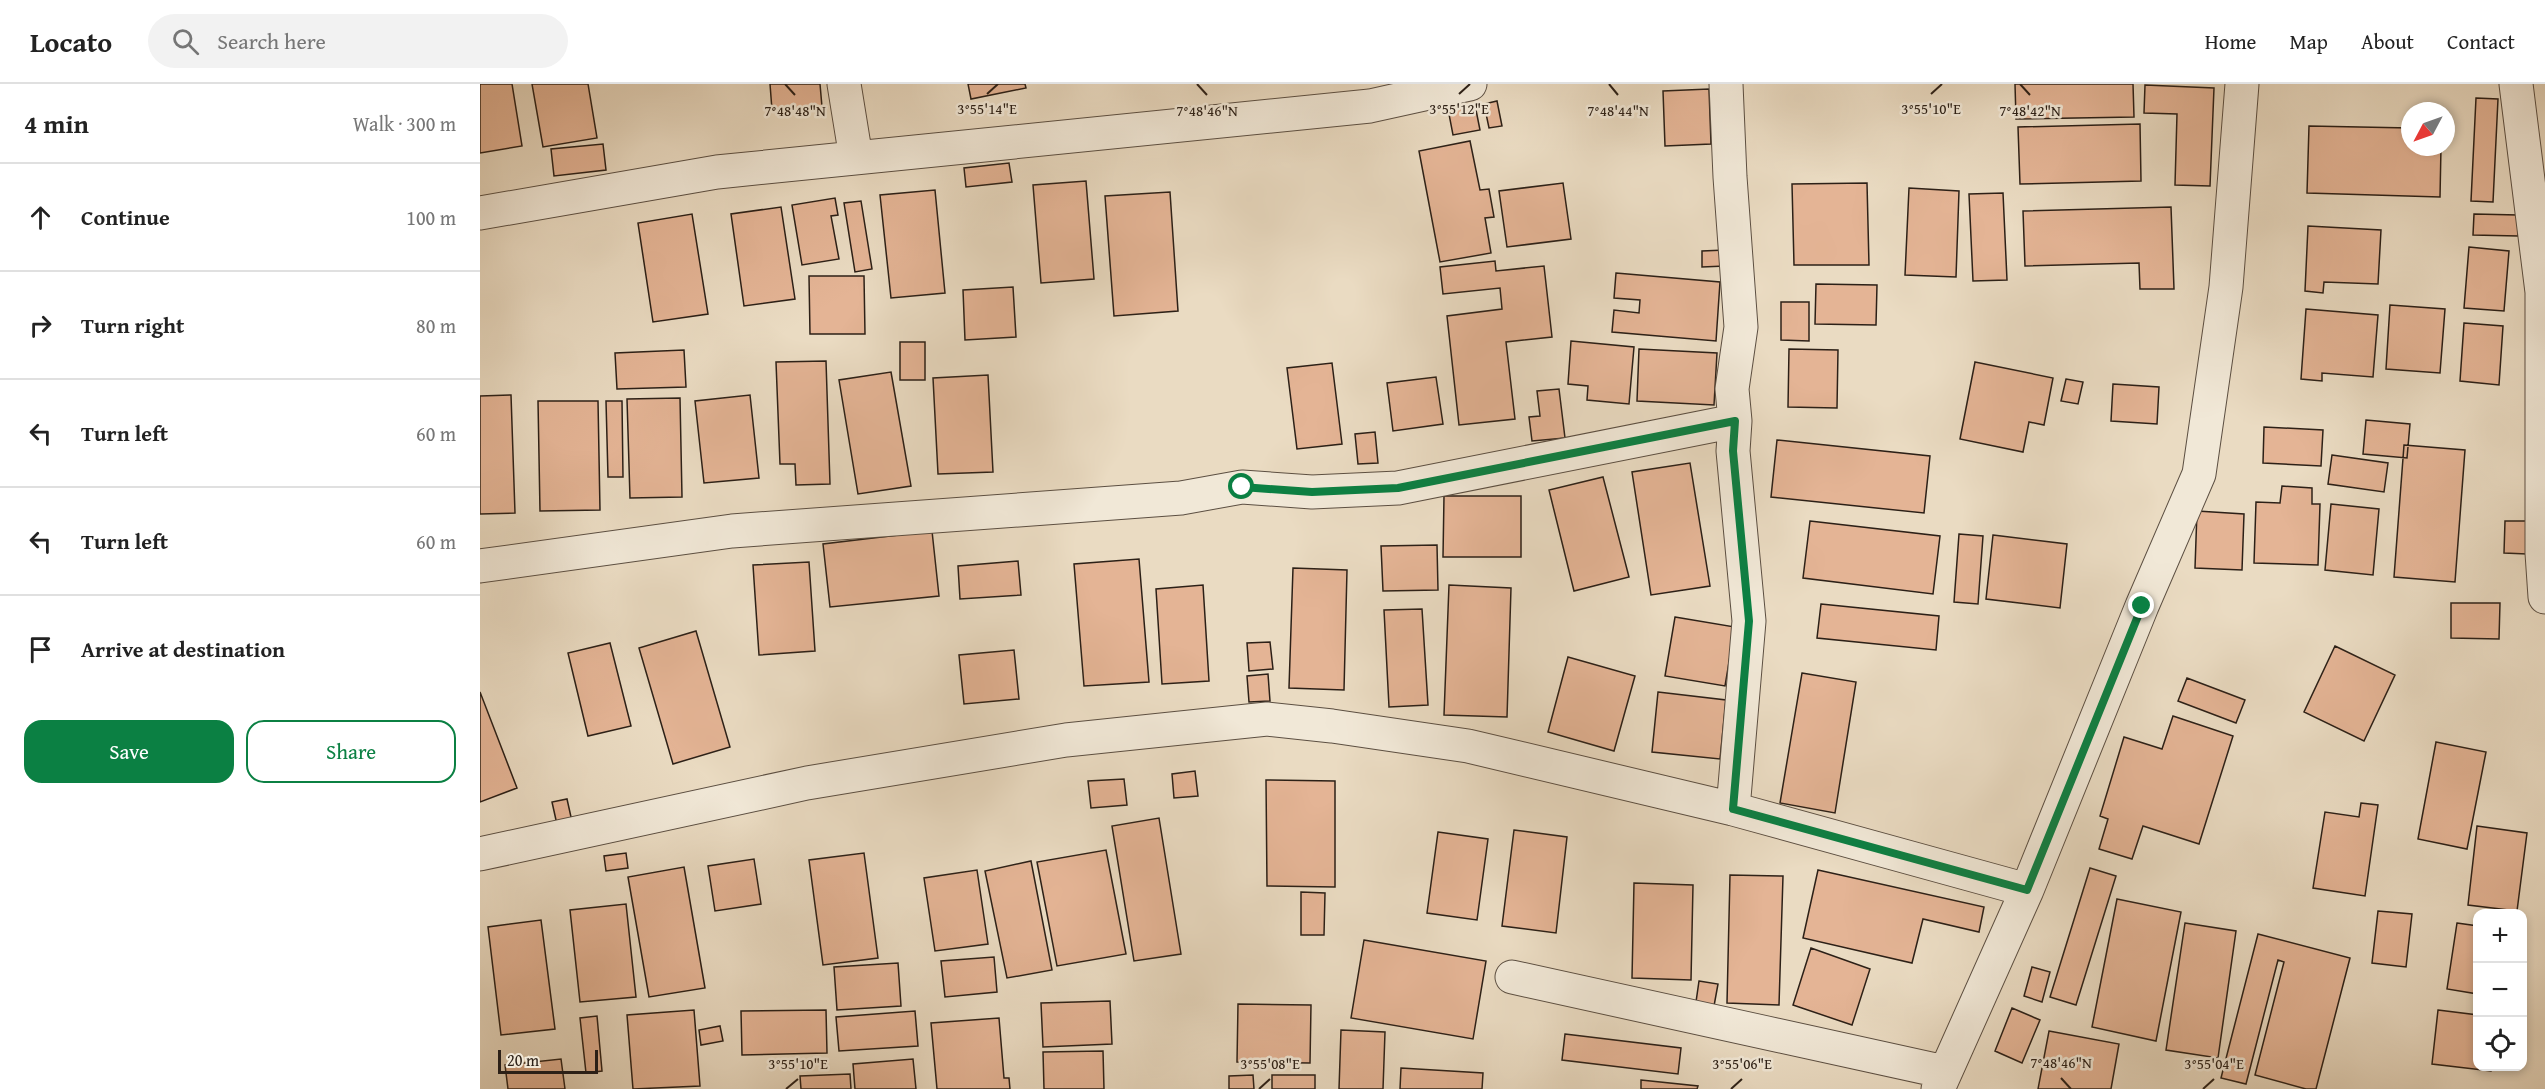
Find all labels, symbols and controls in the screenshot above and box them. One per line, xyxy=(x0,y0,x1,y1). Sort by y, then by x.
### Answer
search box xyxy=(148,14,568,68)
text: Locato xyxy=(30,21,112,62)
icon: search xyxy=(169,25,202,58)
text: Search here xyxy=(217,25,326,57)
text: Home xyxy=(2205,26,2256,57)
text: Map xyxy=(2289,26,2328,57)
text: About xyxy=(2361,26,2414,57)
text: Contact xyxy=(2447,26,2515,57)
text: 3°55'14"E xyxy=(957,98,1017,119)
text: 3°55'12"E xyxy=(1429,98,1489,119)
text: 3°55'10"E xyxy=(1901,98,1961,119)
text: 7°48'48"N xyxy=(764,100,826,121)
text: 7°48'46"N xyxy=(1176,100,1238,121)
text: 7°48'44"N xyxy=(1587,100,1649,121)
text: 7°48'42"N xyxy=(1999,100,2061,121)
north arrow xyxy=(2401,102,2455,156)
text: 4 min xyxy=(24,104,89,143)
text: Walk · 300 m xyxy=(353,109,456,138)
icon: ahead xyxy=(24,201,57,234)
text: Continue xyxy=(81,201,170,233)
text: 100 m xyxy=(406,203,456,232)
icon: right xyxy=(24,309,57,342)
text: Turn right xyxy=(81,309,184,341)
text: 80 m xyxy=(416,311,456,340)
icon: left xyxy=(24,417,57,450)
text: Turn left xyxy=(81,417,168,449)
text: 60 m xyxy=(416,419,456,448)
route start xyxy=(1228,473,1254,499)
icon: left xyxy=(24,525,57,558)
text: Turn left xyxy=(81,525,168,557)
text: 60 m xyxy=(416,527,456,556)
route end xyxy=(2128,592,2154,618)
icon: arrive xyxy=(24,633,57,666)
text: Arrive at destination xyxy=(81,633,285,665)
button: Save xyxy=(24,720,234,783)
button: Share xyxy=(246,720,456,783)
map controls xyxy=(2473,909,2527,1071)
button: + xyxy=(2473,909,2527,963)
button: − xyxy=(2473,963,2527,1017)
button: locate xyxy=(2473,1017,2527,1071)
scale bar xyxy=(498,1047,598,1074)
text: 20 m xyxy=(507,1048,539,1072)
text: 7°48'46"N xyxy=(2030,1052,2092,1073)
text: 3°55'10"E xyxy=(768,1053,828,1074)
text: 3°55'08"E xyxy=(1240,1053,1300,1074)
text: 3°55'06"E xyxy=(1712,1053,1772,1074)
text: 3°55'04"E xyxy=(2184,1053,2244,1074)

